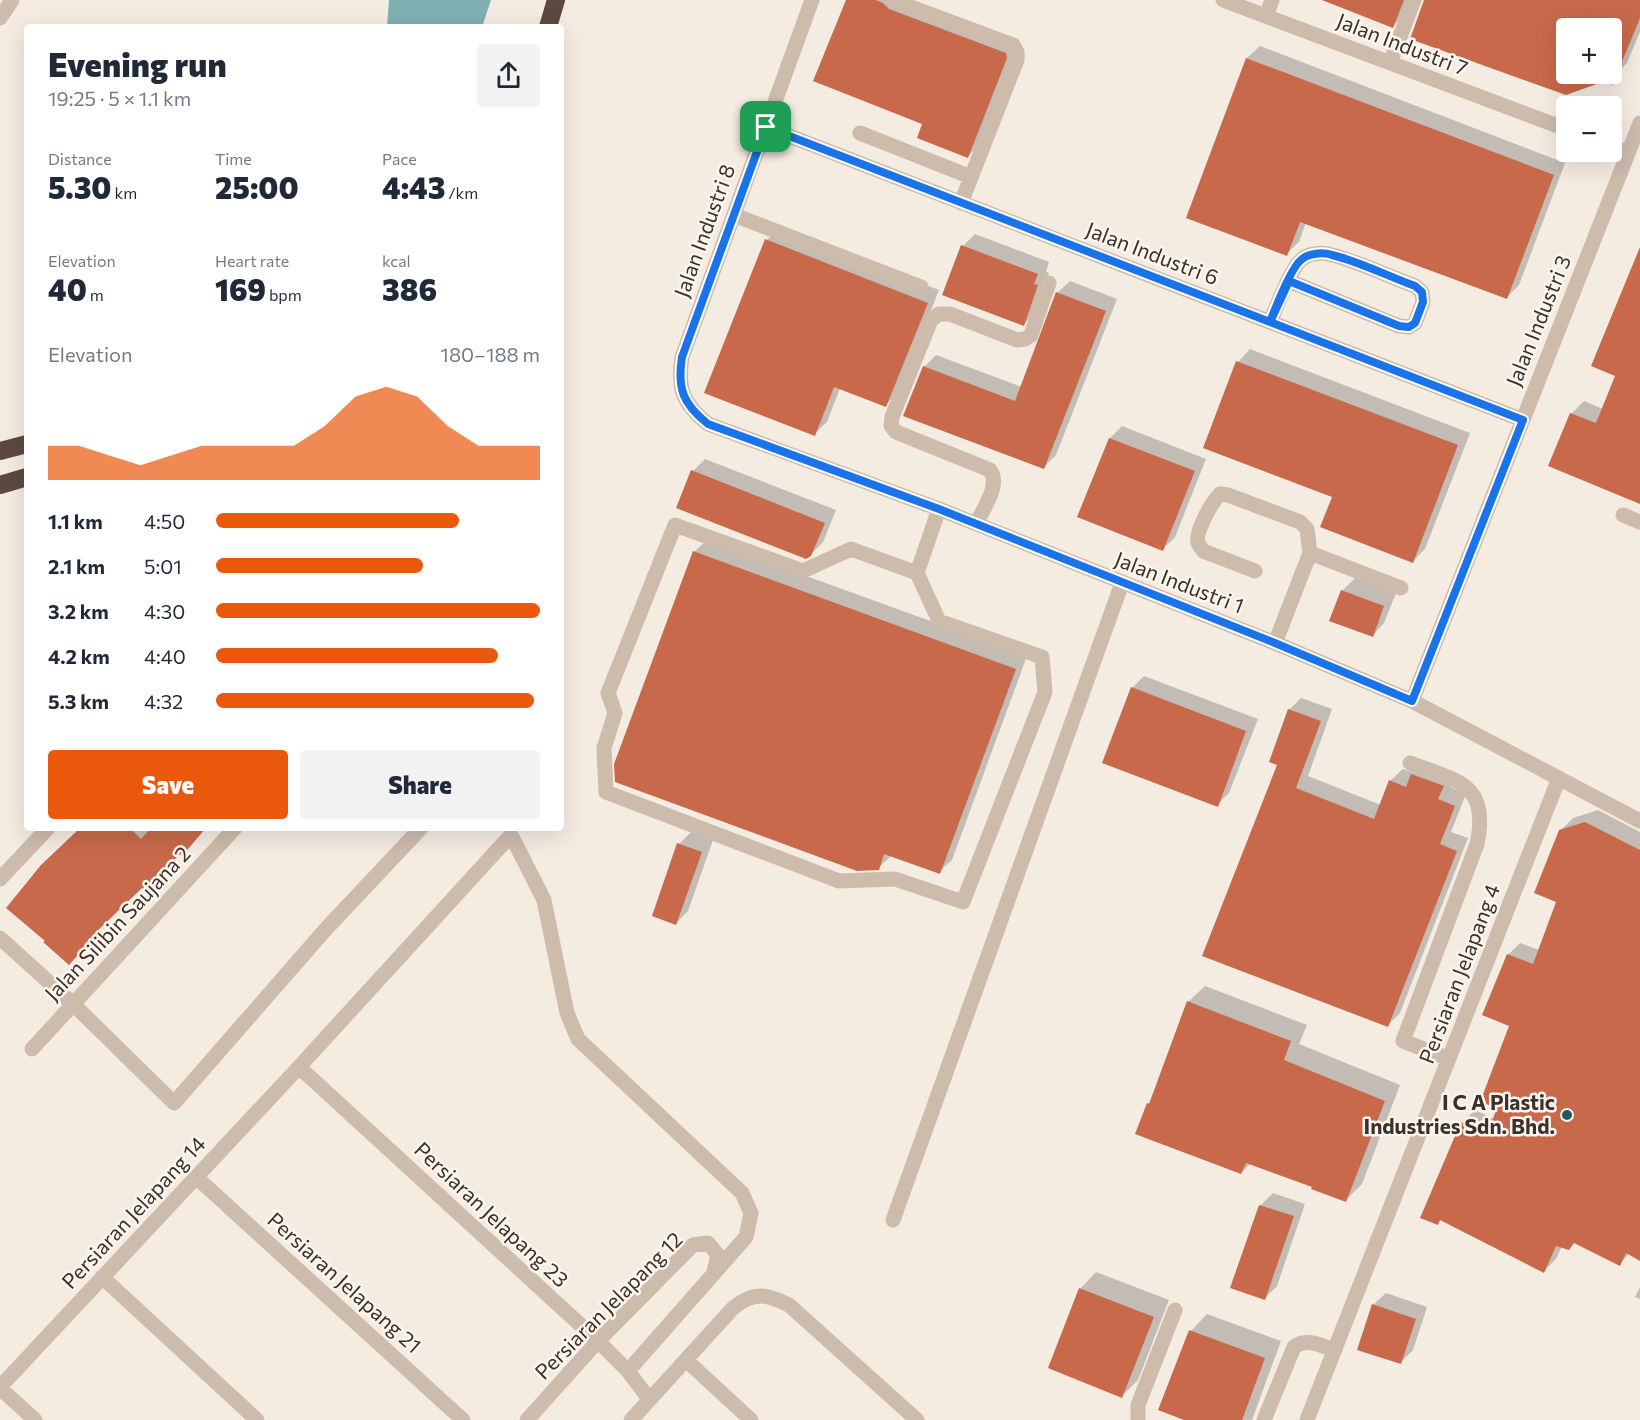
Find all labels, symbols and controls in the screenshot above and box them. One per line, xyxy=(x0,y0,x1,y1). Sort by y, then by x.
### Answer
street label: Jalan Industri 7 xyxy=(1334,7,1472,80)
map controls xyxy=(1556,18,1622,162)
button: + xyxy=(1556,18,1622,84)
text: Evening run xyxy=(48,43,227,84)
button: share xyxy=(477,44,540,107)
text: 19:25 · 5 × 1.1 km xyxy=(48,86,191,110)
button: − xyxy=(1556,96,1622,162)
pin xyxy=(740,101,791,152)
icon: arrive xyxy=(749,110,782,143)
text: Distance xyxy=(48,149,112,168)
text: Time xyxy=(215,149,252,168)
text: Pace xyxy=(382,149,417,168)
street label: Jalan Industri 8 xyxy=(668,160,739,300)
text: 5.30 xyxy=(48,168,112,205)
text: 25:00 xyxy=(215,168,299,205)
text: 4:43 xyxy=(382,168,445,205)
text: km xyxy=(112,183,137,202)
text: /km xyxy=(445,183,478,202)
street label: Jalan Industri 6 xyxy=(1083,216,1222,289)
text: Elevation xyxy=(48,251,116,270)
text: Heart rate xyxy=(215,251,289,270)
text: kcal xyxy=(382,251,411,270)
street label: Jalan Industri 3 xyxy=(1500,251,1575,390)
text: 40 xyxy=(48,270,87,307)
text: 169 xyxy=(215,270,266,307)
text: 386 xyxy=(382,270,437,307)
text: m xyxy=(87,285,104,304)
text: bpm xyxy=(266,285,302,304)
text: Elevation xyxy=(48,342,133,366)
text: 180–188 m xyxy=(440,342,540,366)
text: 1.1 km xyxy=(48,509,103,533)
text: 4:50 xyxy=(144,509,185,533)
street label: Jalan Industri 1 xyxy=(1112,546,1248,618)
text: 2.1 km xyxy=(48,554,105,578)
text: 5:01 xyxy=(144,554,182,578)
text: 3.2 km xyxy=(48,599,109,623)
text: 4:30 xyxy=(144,599,185,623)
text: 4.2 km xyxy=(48,644,110,668)
text: 4:40 xyxy=(144,644,186,668)
text: 5.3 km xyxy=(48,689,109,713)
text: 4:32 xyxy=(144,689,183,713)
button: Save xyxy=(48,750,288,819)
button: Share xyxy=(300,750,540,819)
street label: Jalan Silibin Saujana 2 xyxy=(39,841,195,1005)
street label: Persiaran Jelapang 4 xyxy=(1413,880,1504,1067)
place label: I C A Plastic Industries Sdn. Bhd. xyxy=(1364,1089,1555,1138)
marker: I C A Plastic Industries Sdn. Bhd. xyxy=(1560,1108,1574,1122)
street label: Persiaran Jelapang 14 xyxy=(56,1130,210,1293)
street label: Persiaran Jelapang 23 xyxy=(410,1136,574,1292)
street label: Persiaran Jelapang 21 xyxy=(263,1206,427,1357)
street label: Persiaran Jelapang 12 xyxy=(529,1226,687,1384)

